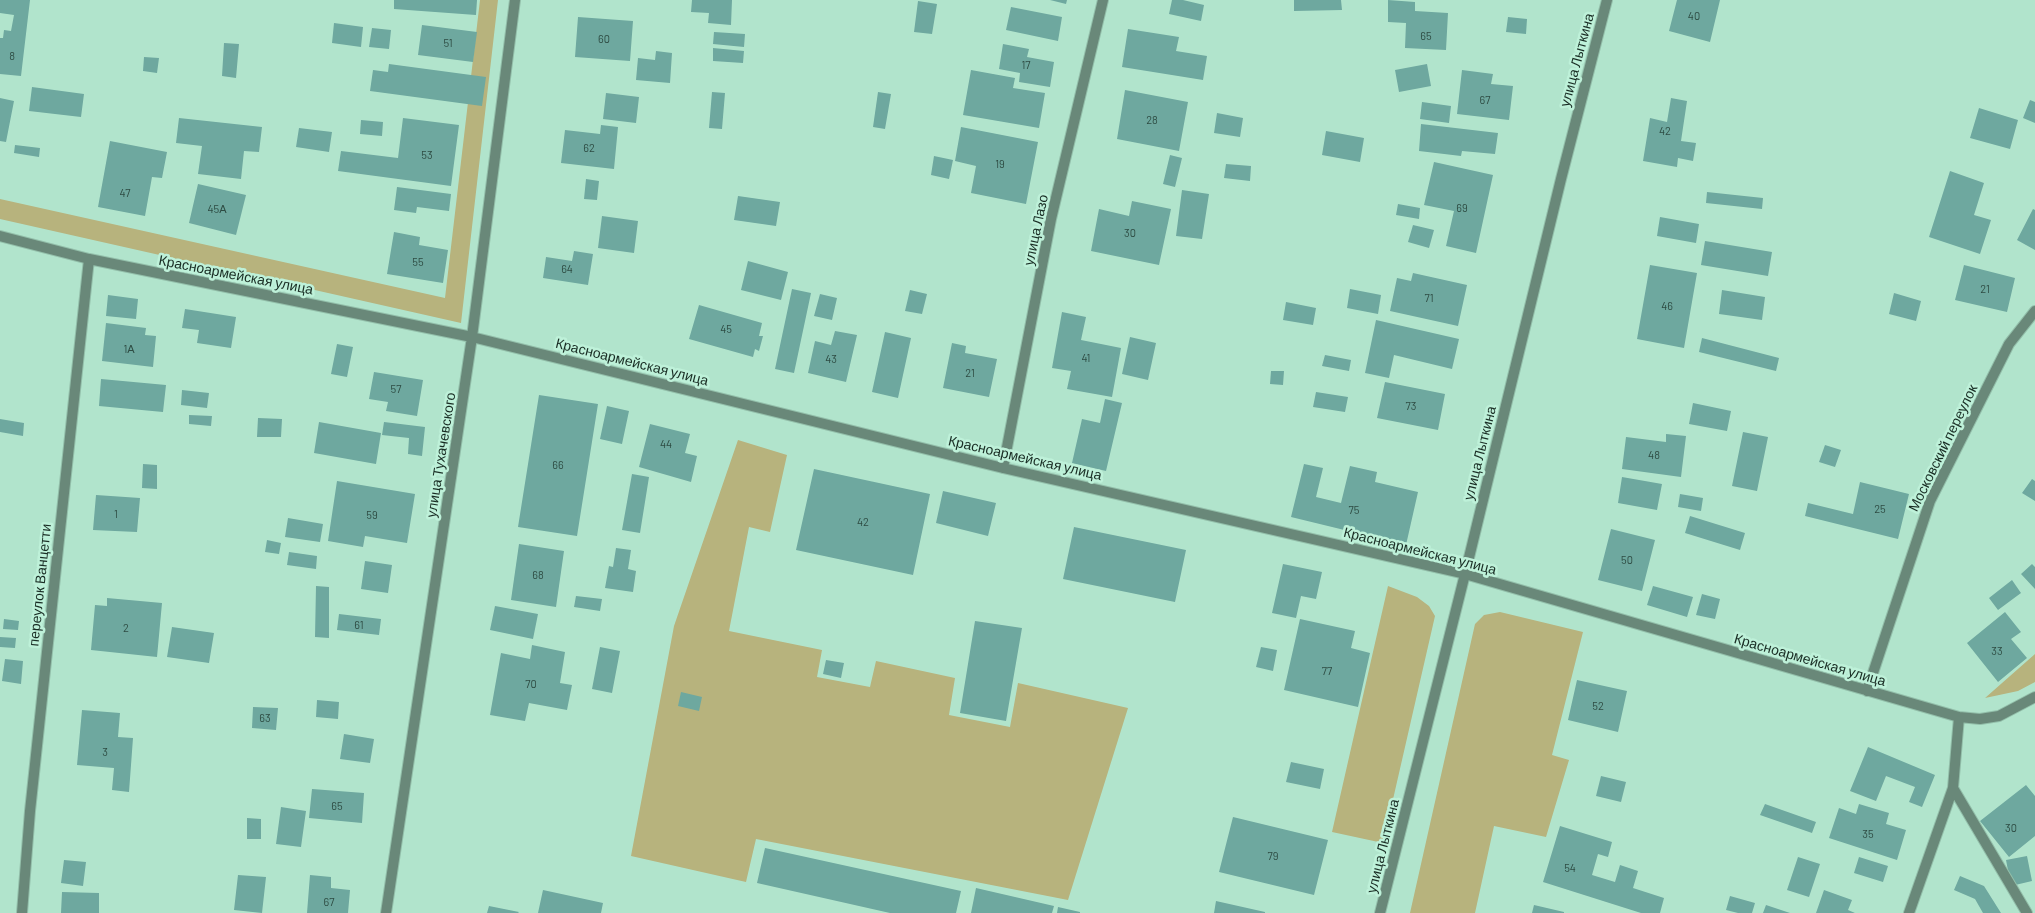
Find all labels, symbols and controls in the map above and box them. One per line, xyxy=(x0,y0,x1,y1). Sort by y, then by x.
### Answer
house number: 40 xyxy=(1688,9,1700,23)
street label: улица Лыткина xyxy=(1556,11,1598,109)
house number: 65 xyxy=(1420,29,1432,43)
house number: 60 xyxy=(598,32,610,46)
house number: 51 xyxy=(443,36,453,50)
house number: 8 xyxy=(9,49,15,63)
house number: 17 xyxy=(1021,58,1031,72)
house number: 67 xyxy=(1480,93,1490,107)
house number: 28 xyxy=(1146,113,1158,127)
house number: 42 xyxy=(1659,124,1671,138)
house number: 62 xyxy=(583,141,595,155)
house number: 53 xyxy=(421,148,433,162)
house number: 19 xyxy=(995,157,1005,171)
house number: 47 xyxy=(120,186,130,200)
street label: улица Лазо xyxy=(1020,193,1052,267)
house number: 69 xyxy=(1456,201,1468,215)
house number: 45А xyxy=(207,202,227,216)
house number: 30 xyxy=(1124,226,1136,240)
street label: Красноармейская улица xyxy=(157,252,315,298)
house number: 55 xyxy=(412,255,424,269)
house number: 64 xyxy=(561,262,573,276)
house number: 21 xyxy=(1980,282,1990,296)
house number: 71 xyxy=(1424,291,1434,305)
house number: 46 xyxy=(1661,299,1673,313)
house number: 45 xyxy=(720,322,732,336)
street label: Красноармейская улица xyxy=(554,335,710,389)
house number: 1А xyxy=(123,342,135,356)
house number: 41 xyxy=(1082,351,1090,365)
house number: 43 xyxy=(825,352,837,366)
house number: 21 xyxy=(965,366,975,380)
house number: 57 xyxy=(391,382,401,396)
street label: Московский переулок xyxy=(1905,382,1981,514)
street label: улица Тухачевского xyxy=(423,391,459,519)
house number: 73 xyxy=(1406,399,1416,413)
street label: улица Лыткина xyxy=(1460,404,1500,502)
street label: Красноармейская улица xyxy=(947,432,1103,484)
house number: 44 xyxy=(660,437,672,451)
house number: 48 xyxy=(1648,448,1660,462)
house number: 66 xyxy=(552,458,564,472)
house number: 25 xyxy=(1874,502,1886,516)
house number: 75 xyxy=(1349,503,1359,517)
house number: 1 xyxy=(114,507,118,521)
house number: 59 xyxy=(366,508,378,522)
house number: 42 xyxy=(857,515,869,529)
street label: переулок Ванцетти xyxy=(25,523,55,647)
street label: Красноармейская улица xyxy=(1342,524,1498,578)
house number: 50 xyxy=(1621,553,1633,567)
house number: 68 xyxy=(532,568,544,582)
house number: 61 xyxy=(354,618,364,632)
house number: 2 xyxy=(123,621,129,635)
street label: Красноармейская улица xyxy=(1732,630,1888,690)
house number: 33 xyxy=(1991,644,2003,658)
house number: 77 xyxy=(1322,664,1332,678)
house number: 70 xyxy=(525,677,537,691)
house number: 52 xyxy=(1592,699,1604,713)
house number: 63 xyxy=(259,711,271,725)
house number: 3 xyxy=(102,745,108,759)
street label: улица Лыткина xyxy=(1363,797,1403,895)
house number: 65 xyxy=(331,799,343,813)
house number: 30 xyxy=(2005,821,2017,835)
house number: 35 xyxy=(1862,827,1874,841)
house number: 79 xyxy=(1268,849,1278,863)
house number: 54 xyxy=(1564,861,1576,875)
house number: 67 xyxy=(324,895,334,909)

